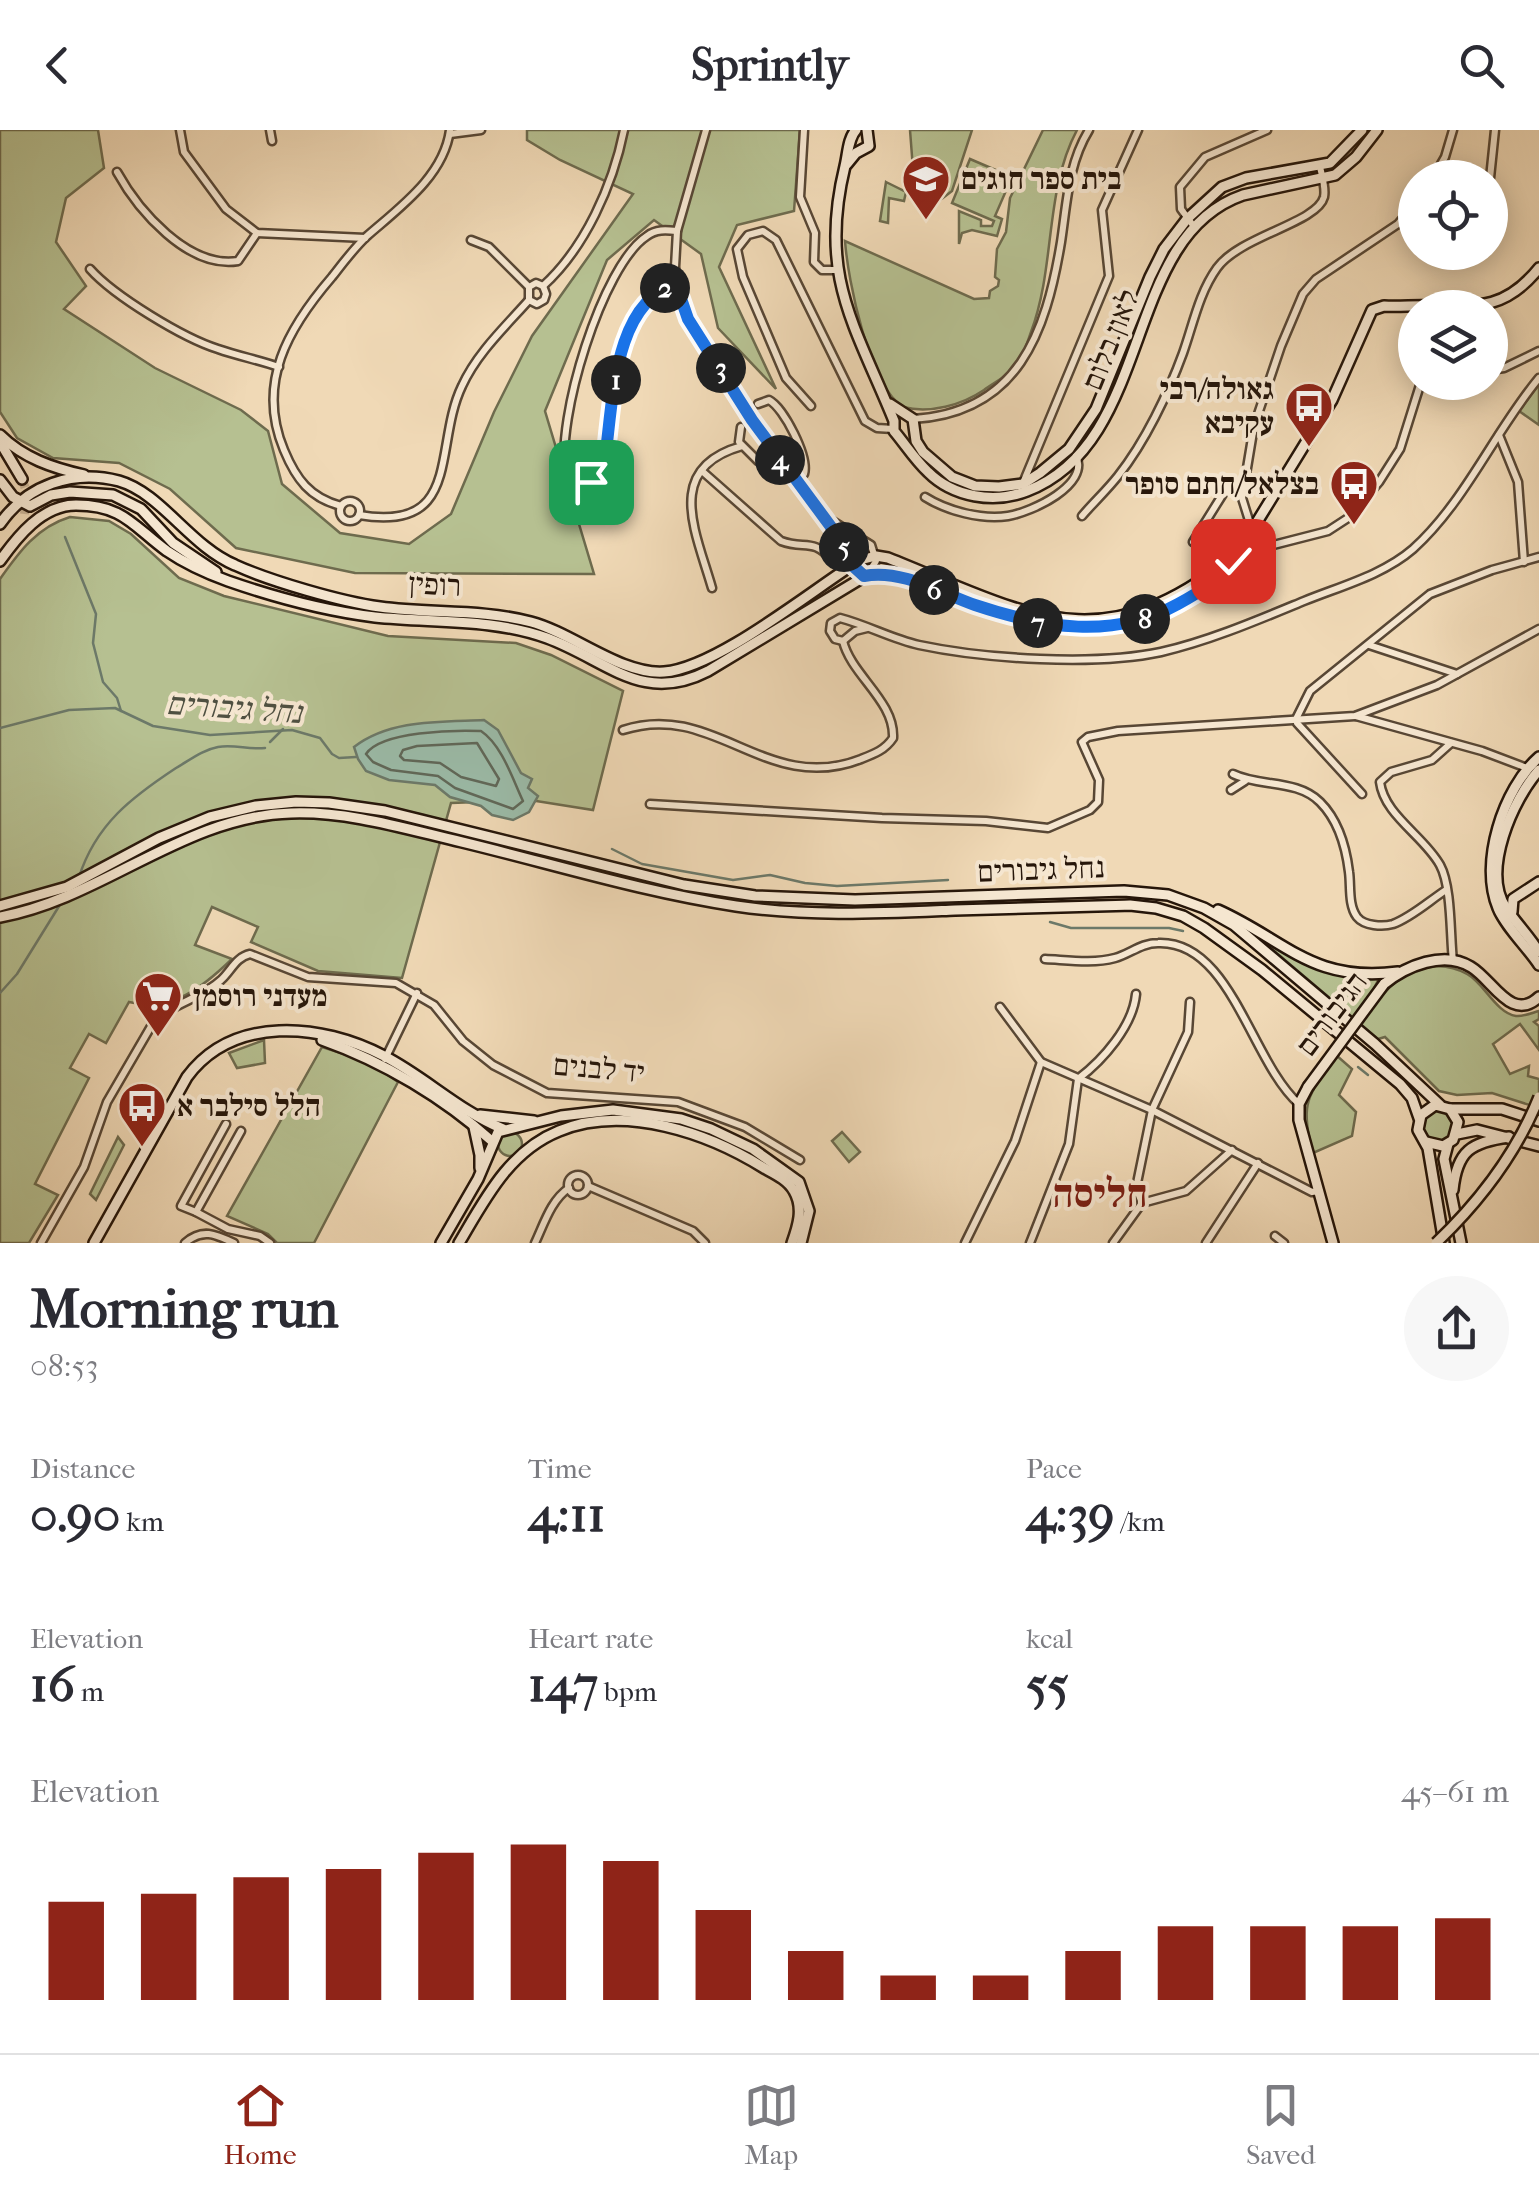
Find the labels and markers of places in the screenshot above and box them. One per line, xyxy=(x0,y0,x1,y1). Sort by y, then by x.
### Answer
school or university icon: בית ספר חוגים xyxy=(900,153,952,221)
place label: בית ספר חוגים xyxy=(961,162,1122,197)
pin: 2 xyxy=(640,263,690,313)
pin: 3 xyxy=(696,343,746,393)
pin: 1 xyxy=(591,355,641,405)
place label: גאולה/רבי עקיבא xyxy=(1160,372,1274,441)
bus stop icon: גאולה/רבי עקיבא xyxy=(1283,380,1335,448)
pin: 4 xyxy=(755,435,805,485)
pin xyxy=(549,440,634,525)
bus stop icon: בצלאל/חתם סופר xyxy=(1328,458,1380,526)
place label: בצלאל/חתם סופר xyxy=(1125,467,1319,502)
pin xyxy=(1191,519,1276,604)
pin: 5 xyxy=(819,522,869,572)
pin: 6 xyxy=(909,565,959,615)
pin: 8 xyxy=(1120,594,1170,644)
pin: 7 xyxy=(1013,598,1063,648)
supermarket icon: מעדני רוסמן xyxy=(132,970,184,1038)
place label: מעדני רוסמן xyxy=(193,979,328,1014)
bus stop icon: הלל סילבר א xyxy=(116,1080,168,1148)
place label: הלל סילבר א xyxy=(177,1089,321,1124)

